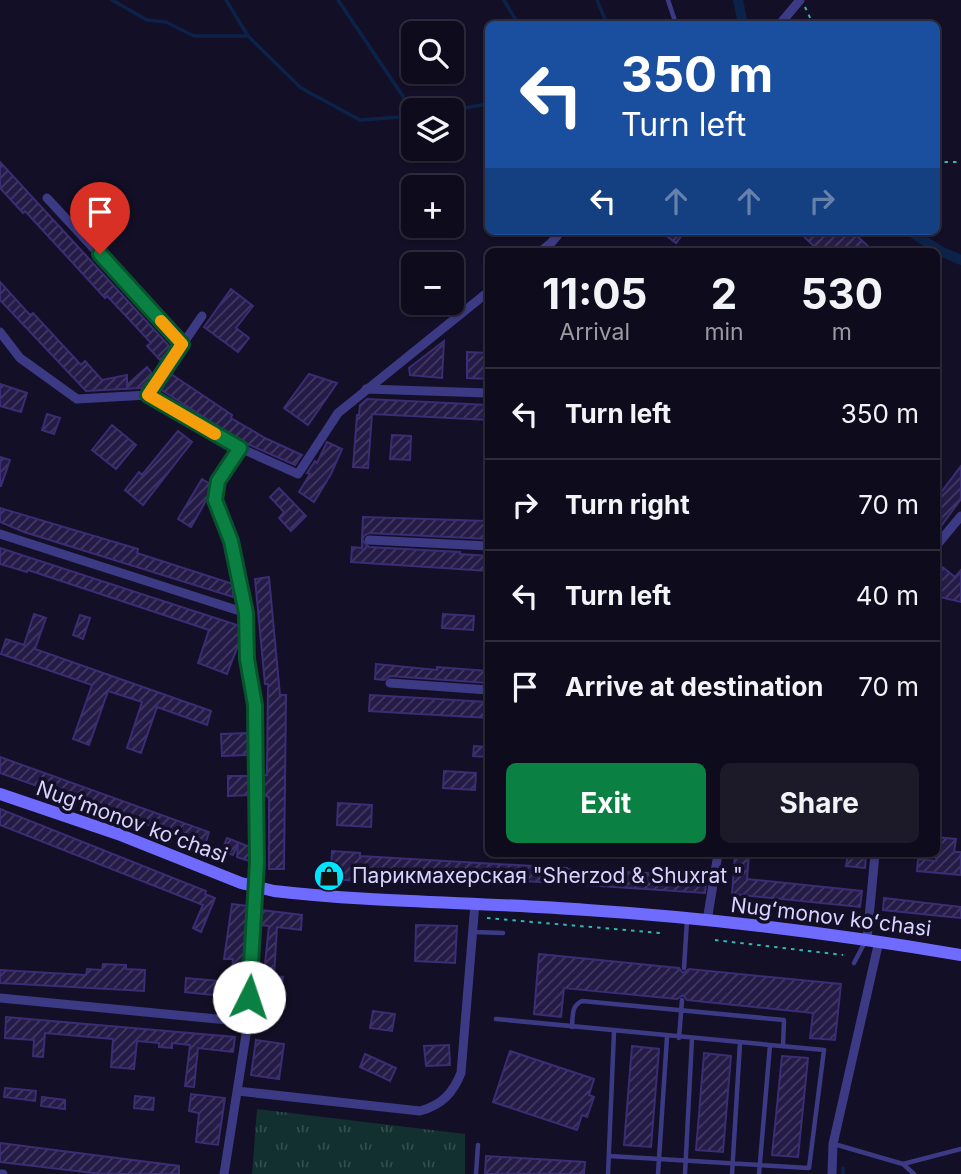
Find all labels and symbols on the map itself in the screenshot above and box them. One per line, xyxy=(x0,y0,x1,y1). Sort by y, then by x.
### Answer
pin xyxy=(70,182,130,254)
street label: Nugʻmonov koʻchasi xyxy=(33,775,231,868)
shop icon: Парикмахерская "Sherzod & Shuxrat " xyxy=(312,859,346,893)
place label: Парикмахерская "Sherzod & Shuxrat " xyxy=(352,863,743,888)
street label: Nugʻmonov koʻchasi xyxy=(729,892,933,941)
position arrow xyxy=(212,960,286,1034)

